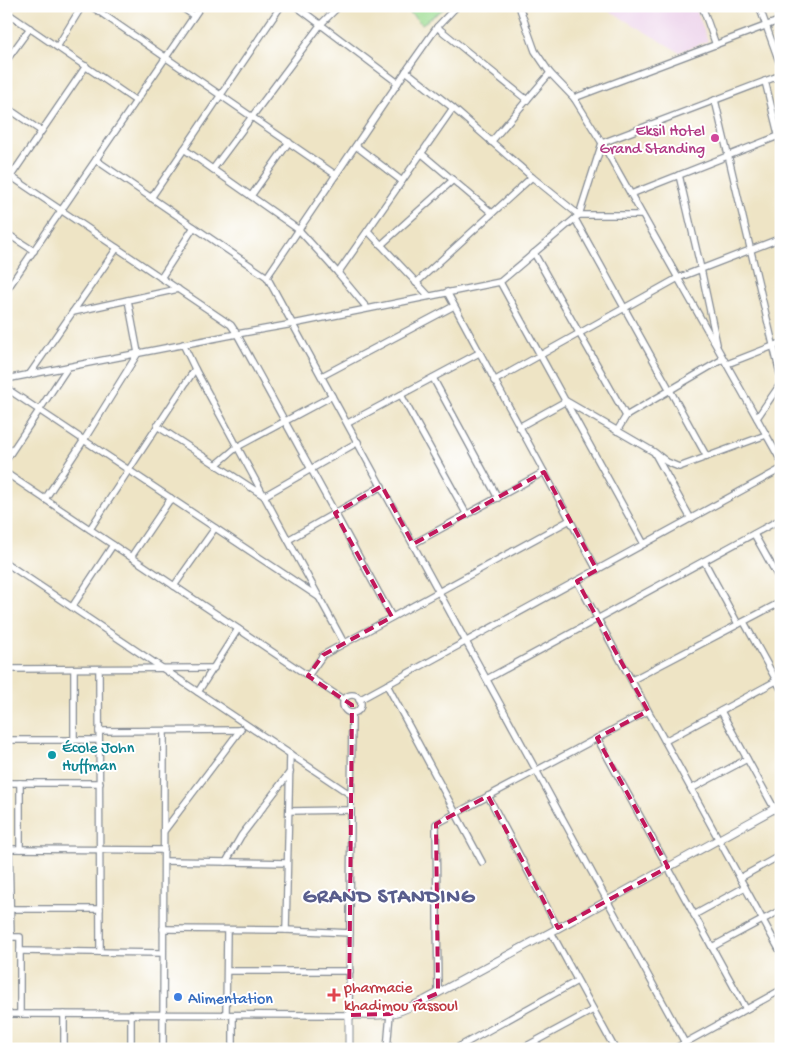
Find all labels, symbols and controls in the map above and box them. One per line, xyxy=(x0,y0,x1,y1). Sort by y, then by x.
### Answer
place label: Eksil Hotel Grand Standing xyxy=(600,123,705,160)
marker: Eksil Hotel Grand Standing xyxy=(709,132,721,144)
place label: École John Huffman xyxy=(62,740,135,777)
marker: École John Huffman xyxy=(46,749,58,761)
district label: GRAND STANDING xyxy=(303,886,476,911)
place label: pharmacie khadimou rassoul xyxy=(343,980,458,1017)
marker: pharmacie khadimou rassoul xyxy=(328,989,340,1001)
marker: Alimentation xyxy=(172,991,184,1003)
place label: Alimentation xyxy=(188,991,273,1010)

